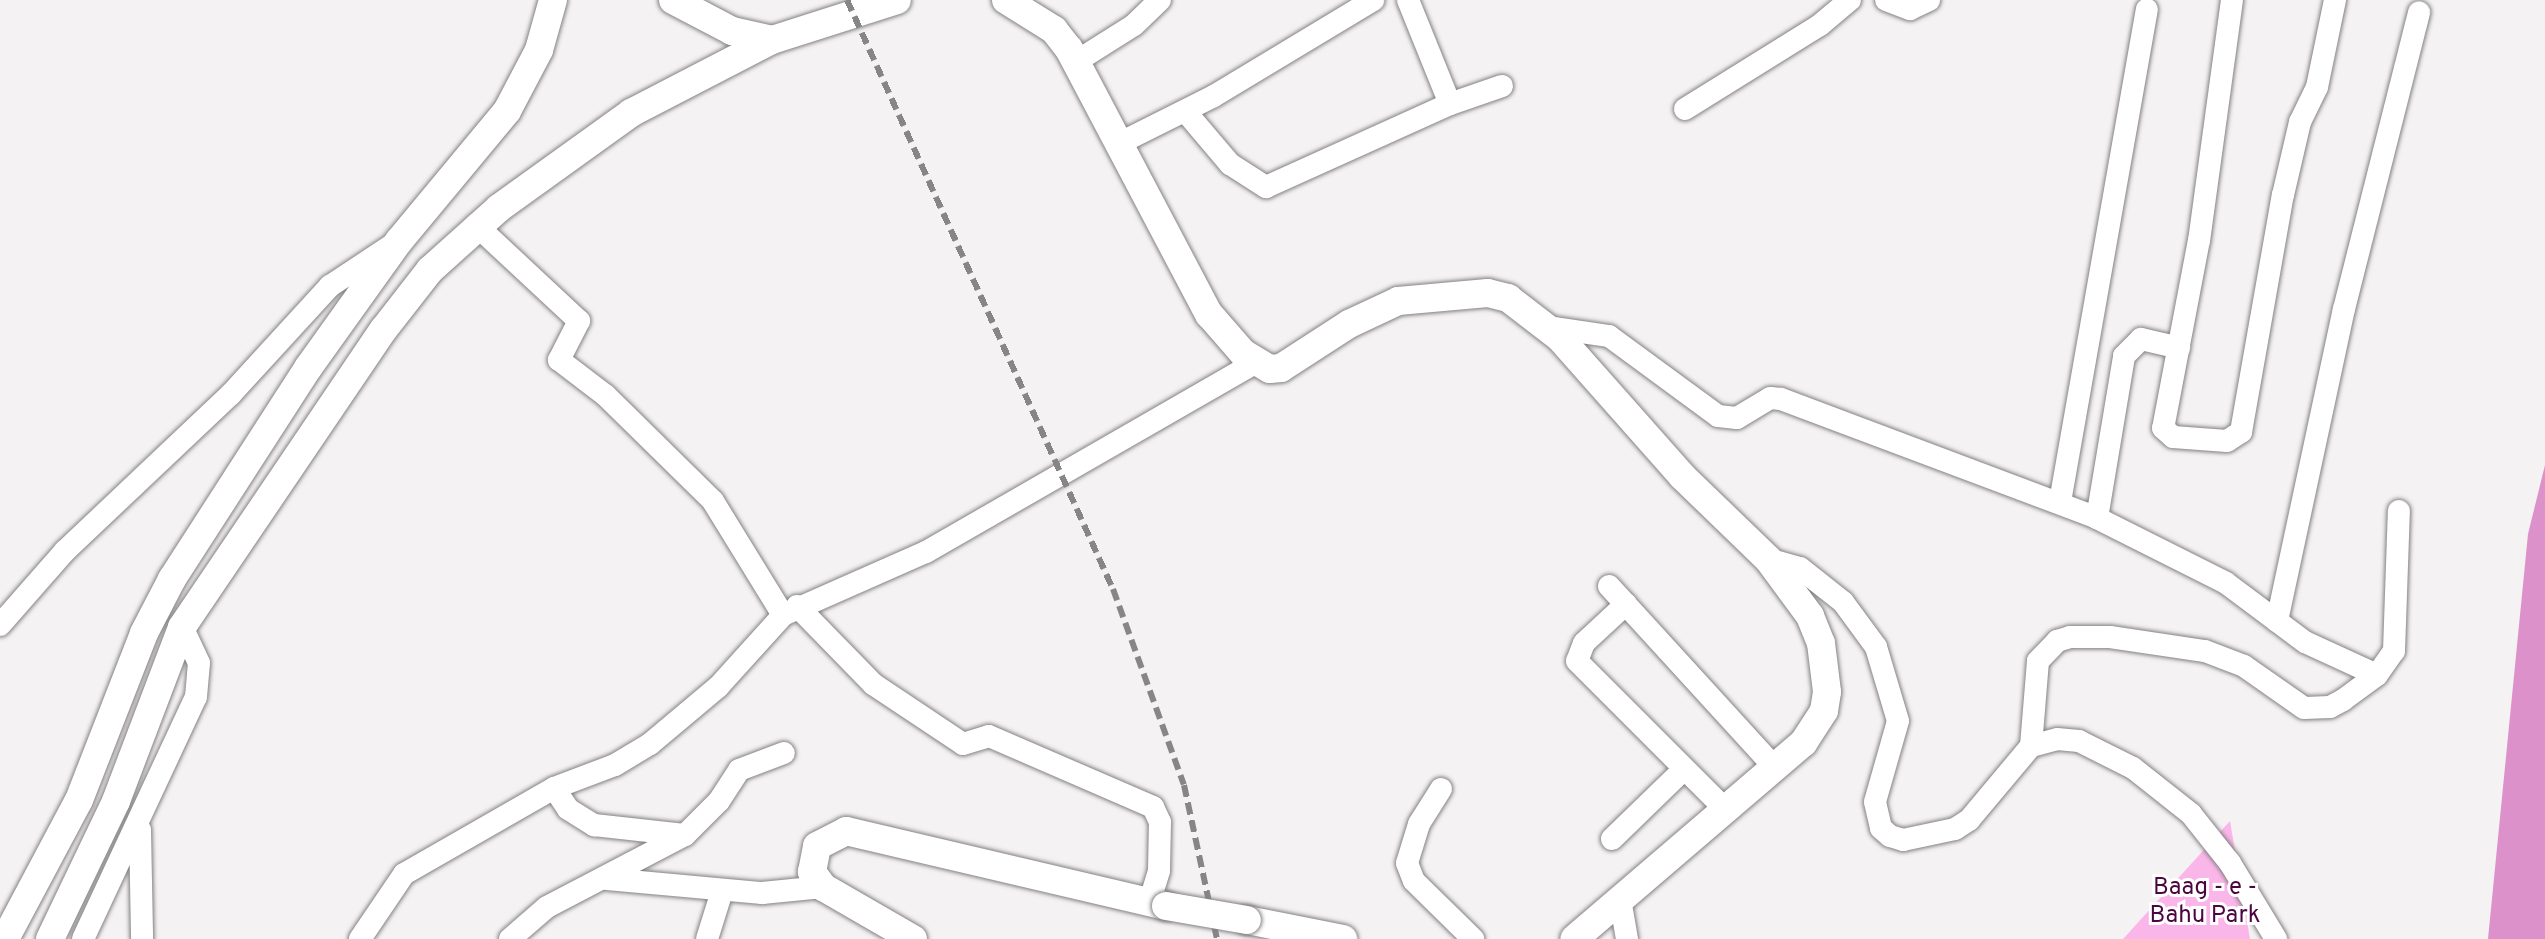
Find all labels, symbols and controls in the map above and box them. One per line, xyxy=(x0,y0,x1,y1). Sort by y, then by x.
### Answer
park label: Baag - e - Bahu Park xyxy=(2150,875,2260,931)

